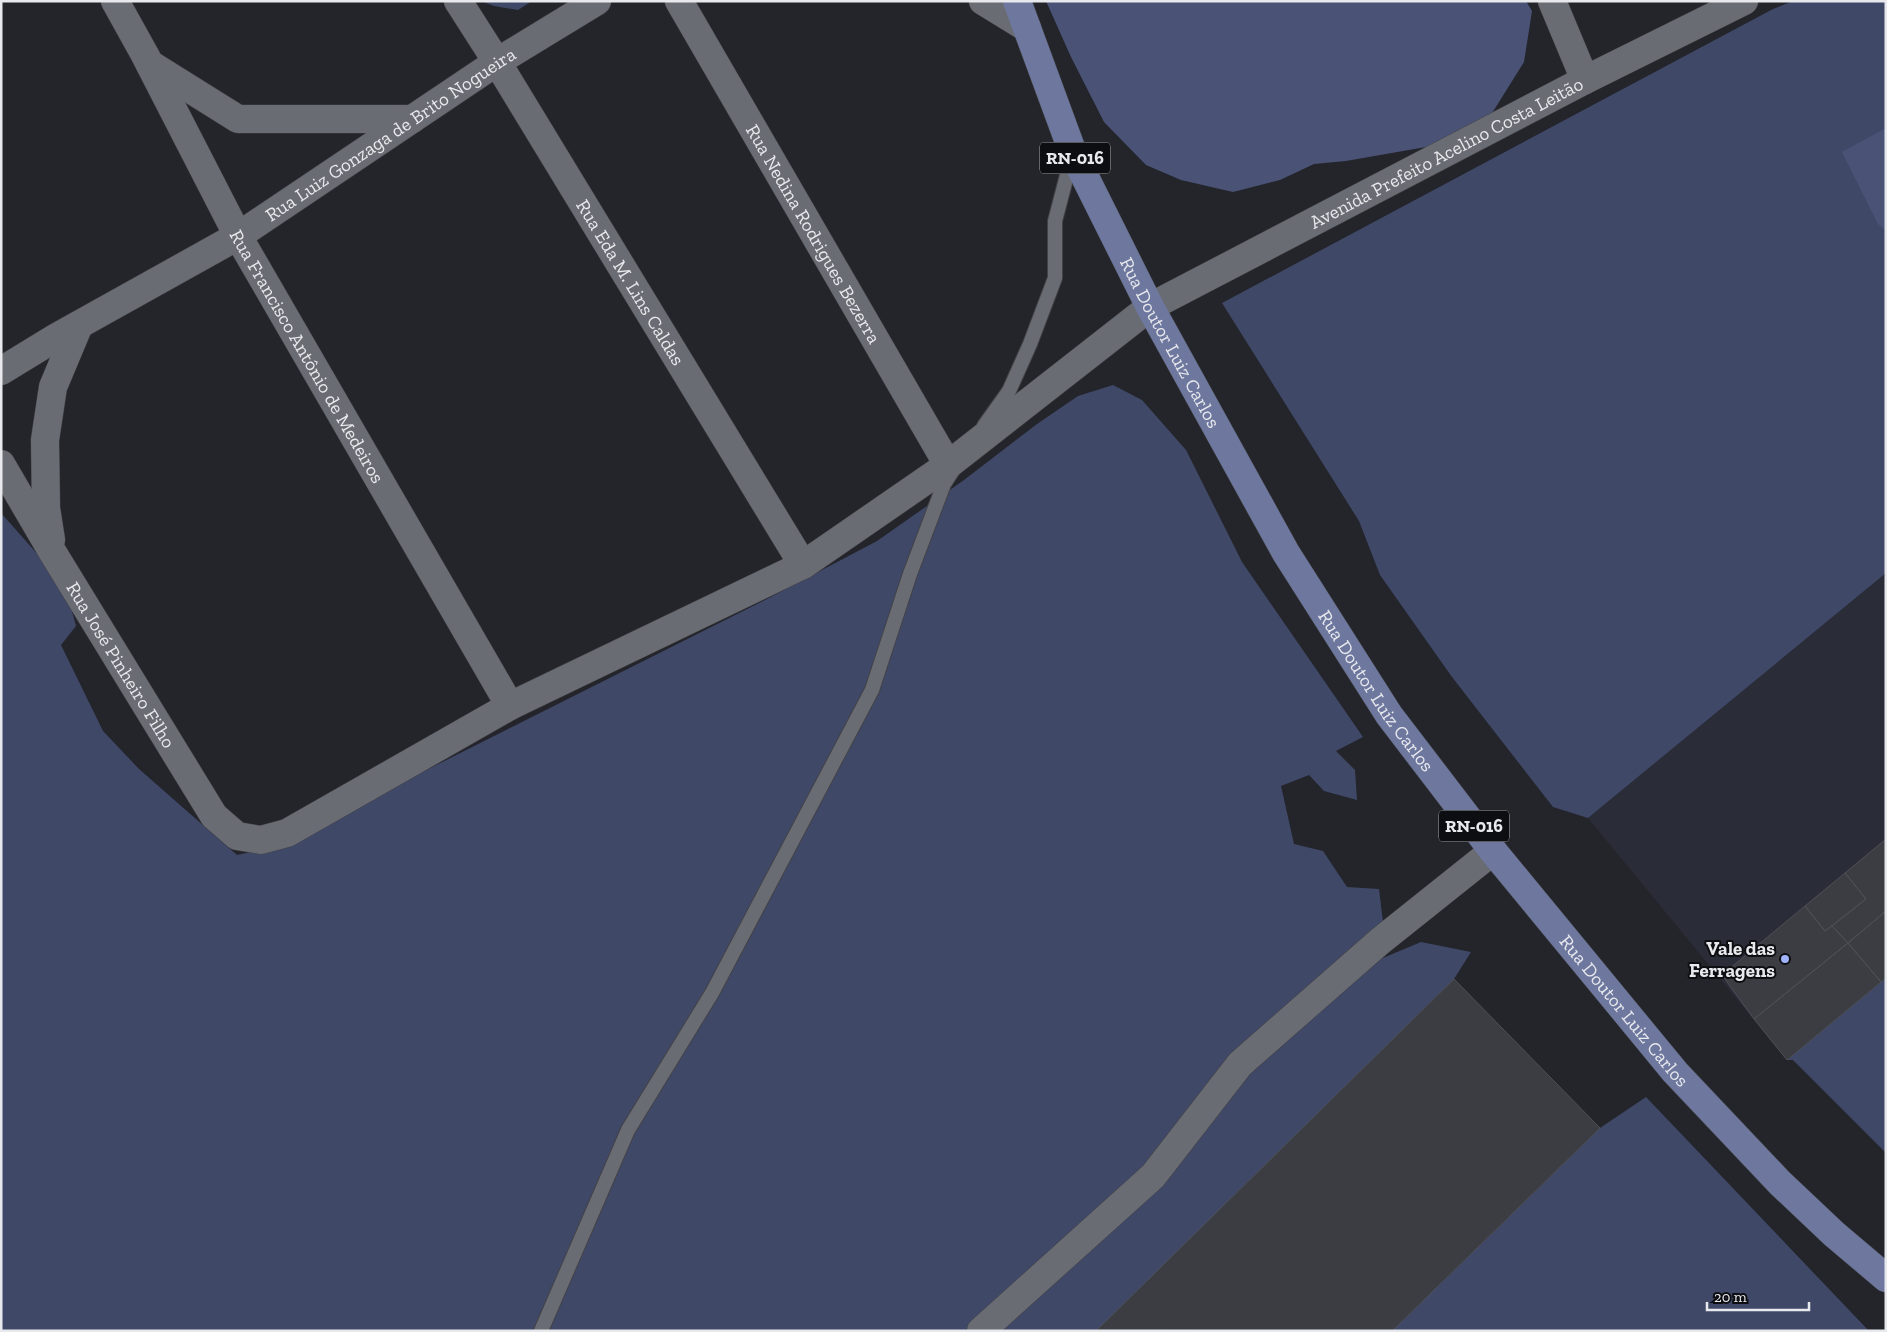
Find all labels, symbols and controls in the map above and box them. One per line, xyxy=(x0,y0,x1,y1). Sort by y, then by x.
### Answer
street label: Rua Luiz Gonzaga de Brito Nogueira xyxy=(261,42,520,226)
street label: Avenida Prefeito Acelino Costa Leitão xyxy=(1306,72,1587,234)
street label: Rua Nedina Rodrigues Bezerra xyxy=(741,120,886,348)
road number: RN-016 xyxy=(1040,142,1110,174)
street label: Rua Eda M. Lins Caldas xyxy=(571,195,690,369)
street label: Rua Francisco Antônio de Medeiros xyxy=(225,226,389,487)
street label: Rua Doutor Luiz Carlos xyxy=(1115,253,1225,432)
street label: Rua José Pinheiro Filho xyxy=(61,578,181,752)
street label: Rua Doutor Luiz Carlos xyxy=(1313,606,1439,776)
road number: RN-016 xyxy=(1439,810,1509,841)
street label: Rua Doutor Luiz Carlos xyxy=(1555,930,1694,1091)
place label: Vale das Ferragens xyxy=(1689,937,1775,982)
marker: Vale das Ferragens xyxy=(1779,953,1791,965)
scale bar xyxy=(1707,1280,1810,1312)
text: 20 m xyxy=(1714,1288,1747,1306)

